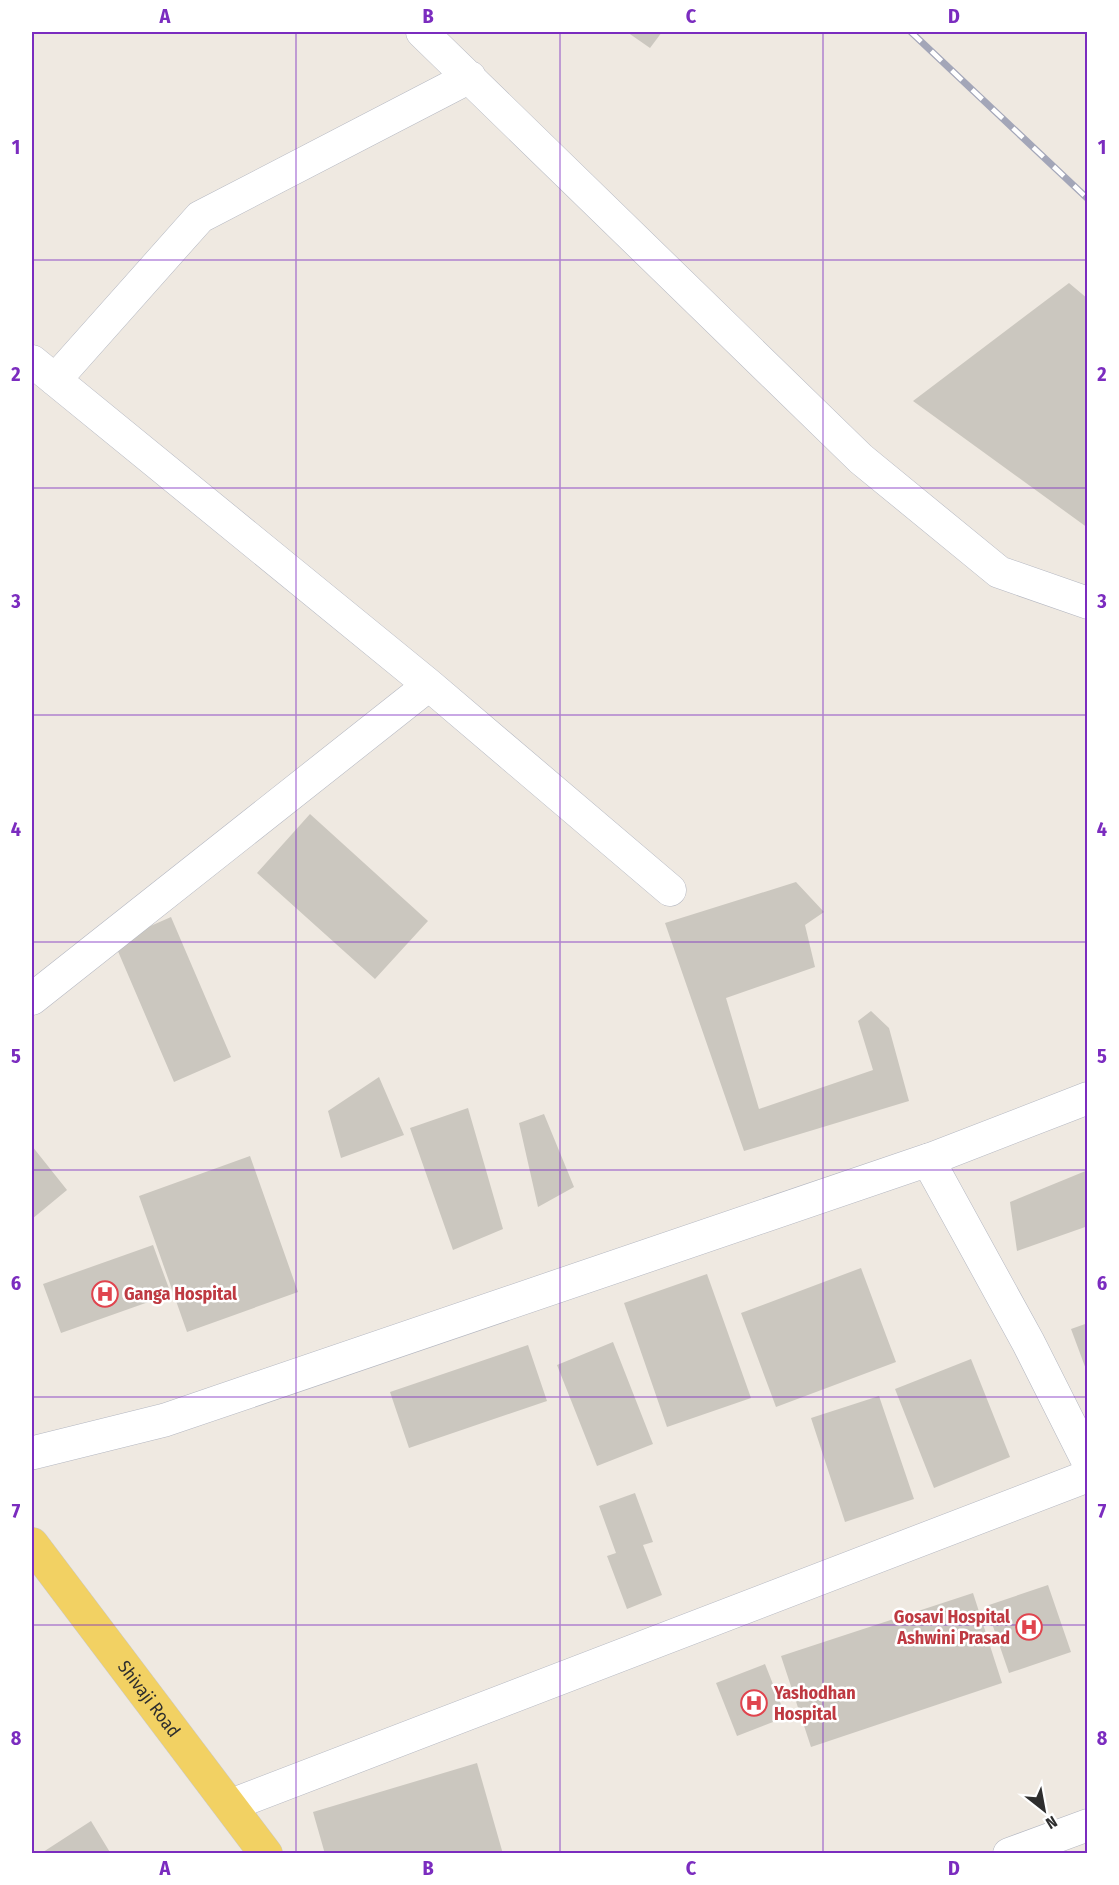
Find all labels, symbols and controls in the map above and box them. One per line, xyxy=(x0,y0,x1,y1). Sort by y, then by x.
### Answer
text: A xyxy=(159,4,172,28)
text: B xyxy=(422,4,434,28)
text: C xyxy=(686,4,697,28)
text: D xyxy=(948,4,960,28)
text: 1 xyxy=(12,135,20,159)
text: 1 xyxy=(1098,135,1106,159)
text: 2 xyxy=(10,362,21,386)
text: 2 xyxy=(1096,362,1107,386)
text: 3 xyxy=(10,589,21,613)
text: 3 xyxy=(1096,589,1107,613)
text: 4 xyxy=(11,817,21,841)
text: 4 xyxy=(1097,817,1107,841)
text: 5 xyxy=(11,1044,21,1068)
text: 5 xyxy=(1097,1044,1107,1068)
text: 6 xyxy=(11,1271,21,1295)
text: 6 xyxy=(1097,1271,1107,1295)
hospital icon: Ganga Hospital xyxy=(90,1279,120,1309)
place label: Ganga Hospital xyxy=(124,1283,237,1305)
text: 7 xyxy=(12,1499,21,1523)
text: 7 xyxy=(1098,1499,1107,1523)
place label: Gosavi Hospital Ashwini Prasad xyxy=(894,1606,1010,1649)
hospital icon: Gosavi Hospital Ashwini Prasad xyxy=(1014,1612,1044,1642)
street label: Shivaji Road xyxy=(113,1656,185,1741)
place label: Yashodhan Hospital xyxy=(773,1682,856,1725)
hospital icon: Yashodhan Hospital xyxy=(739,1688,769,1718)
text: 8 xyxy=(11,1726,22,1750)
text: 8 xyxy=(1097,1726,1108,1750)
north arrow xyxy=(1014,1780,1074,1840)
text: N xyxy=(1042,1812,1060,1833)
text: A xyxy=(159,1856,172,1880)
text: B xyxy=(422,1856,434,1880)
text: C xyxy=(686,1856,697,1880)
text: D xyxy=(948,1856,960,1880)

